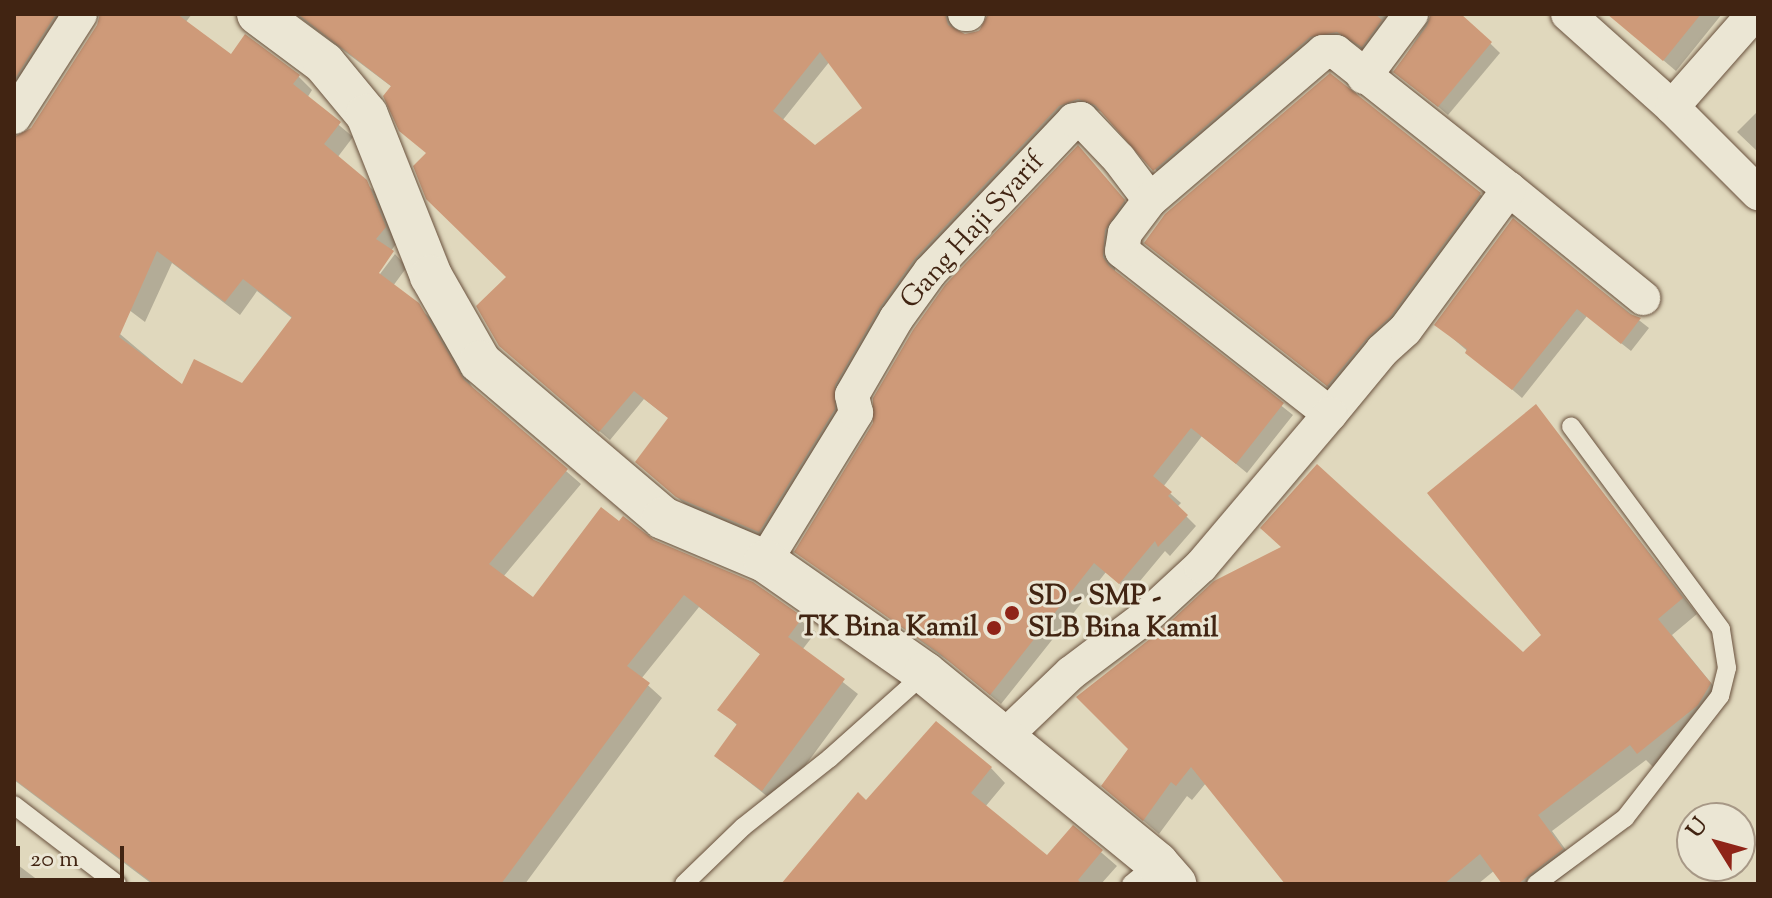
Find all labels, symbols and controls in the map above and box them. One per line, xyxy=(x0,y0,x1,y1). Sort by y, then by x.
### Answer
street label: Gang Haji Syarif xyxy=(894,146,1052,316)
place label: SD - SMP - SLB Bina Kamil xyxy=(1028,580,1218,646)
marker: SD - SMP - SLB Bina Kamil xyxy=(1003,604,1021,622)
place label: TK Bina Kamil xyxy=(799,611,978,645)
marker: TK Bina Kamil xyxy=(985,619,1003,637)
north arrow xyxy=(1676,802,1756,882)
text: U xyxy=(1680,812,1717,846)
scale bar xyxy=(20,830,128,880)
text: 20 m xyxy=(30,843,79,877)

